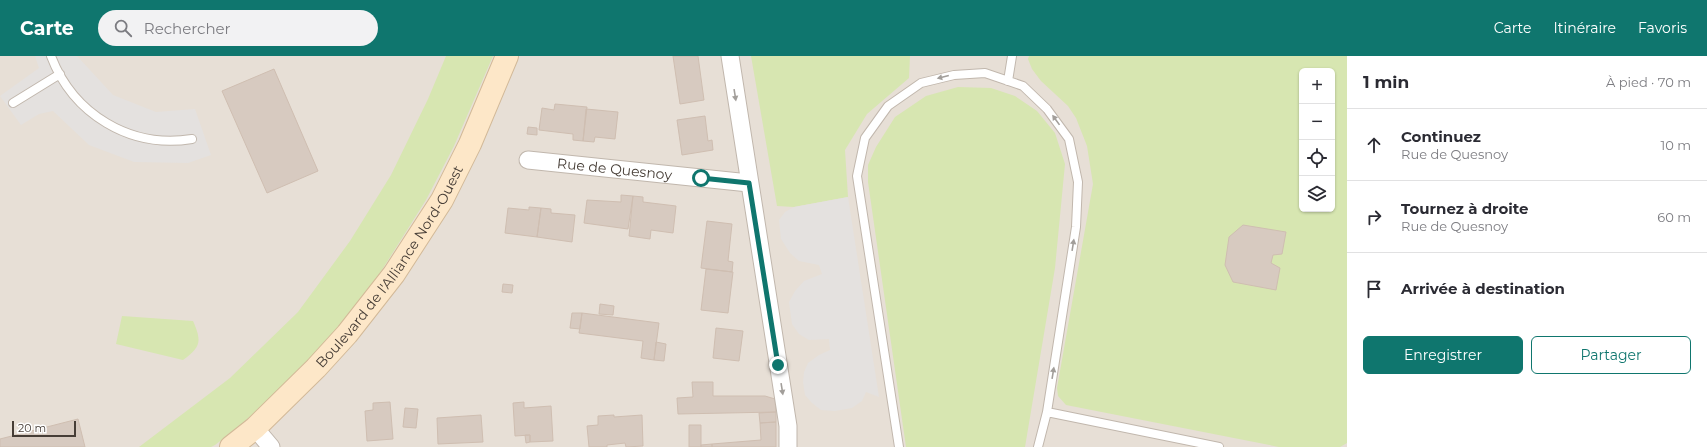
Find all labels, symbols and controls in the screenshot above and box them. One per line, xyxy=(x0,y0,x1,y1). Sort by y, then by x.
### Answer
search box xyxy=(98,10,378,46)
text: Carte xyxy=(20,17,74,40)
icon: search xyxy=(112,17,134,39)
text: Rechercher xyxy=(144,19,231,38)
text: Carte xyxy=(1494,19,1531,37)
text: Itinéraire xyxy=(1553,19,1616,37)
text: Favoris xyxy=(1638,19,1687,37)
map controls xyxy=(1299,68,1335,212)
button: + xyxy=(1299,68,1335,104)
text: 1 min xyxy=(1363,72,1409,92)
text: À pied · 70 m xyxy=(1606,74,1691,90)
one-way arrow xyxy=(937,75,949,81)
one-way arrow xyxy=(732,88,738,101)
button: − xyxy=(1299,104,1335,140)
one-way arrow xyxy=(1051,115,1060,126)
text: Continuez xyxy=(1401,127,1481,146)
icon: ahead xyxy=(1363,134,1385,156)
text: 10 m xyxy=(1661,137,1691,153)
button: locate xyxy=(1299,140,1335,176)
text: Rue de Quesnoy xyxy=(1401,146,1508,162)
street label: Rue de Quesnoy xyxy=(556,154,673,184)
street label: Boulevard de l'Alliance Nord-Ouest xyxy=(312,162,467,371)
route start xyxy=(692,169,710,187)
button: layers xyxy=(1299,176,1335,212)
text: Tournez à droite xyxy=(1401,199,1529,218)
icon: right xyxy=(1363,206,1385,228)
text: 60 m xyxy=(1657,209,1691,225)
text: Rue de Quesnoy xyxy=(1401,218,1508,234)
one-way arrow xyxy=(1070,239,1076,251)
icon: arrive xyxy=(1363,278,1385,300)
text: Arrivée à destination xyxy=(1401,279,1565,298)
button: Enregistrer xyxy=(1363,336,1523,374)
button: Partager xyxy=(1531,336,1691,374)
route end xyxy=(769,356,787,374)
one-way arrow xyxy=(1050,367,1056,379)
one-way arrow xyxy=(779,383,785,395)
scale bar xyxy=(12,419,76,438)
text: 20 m xyxy=(18,421,46,435)

